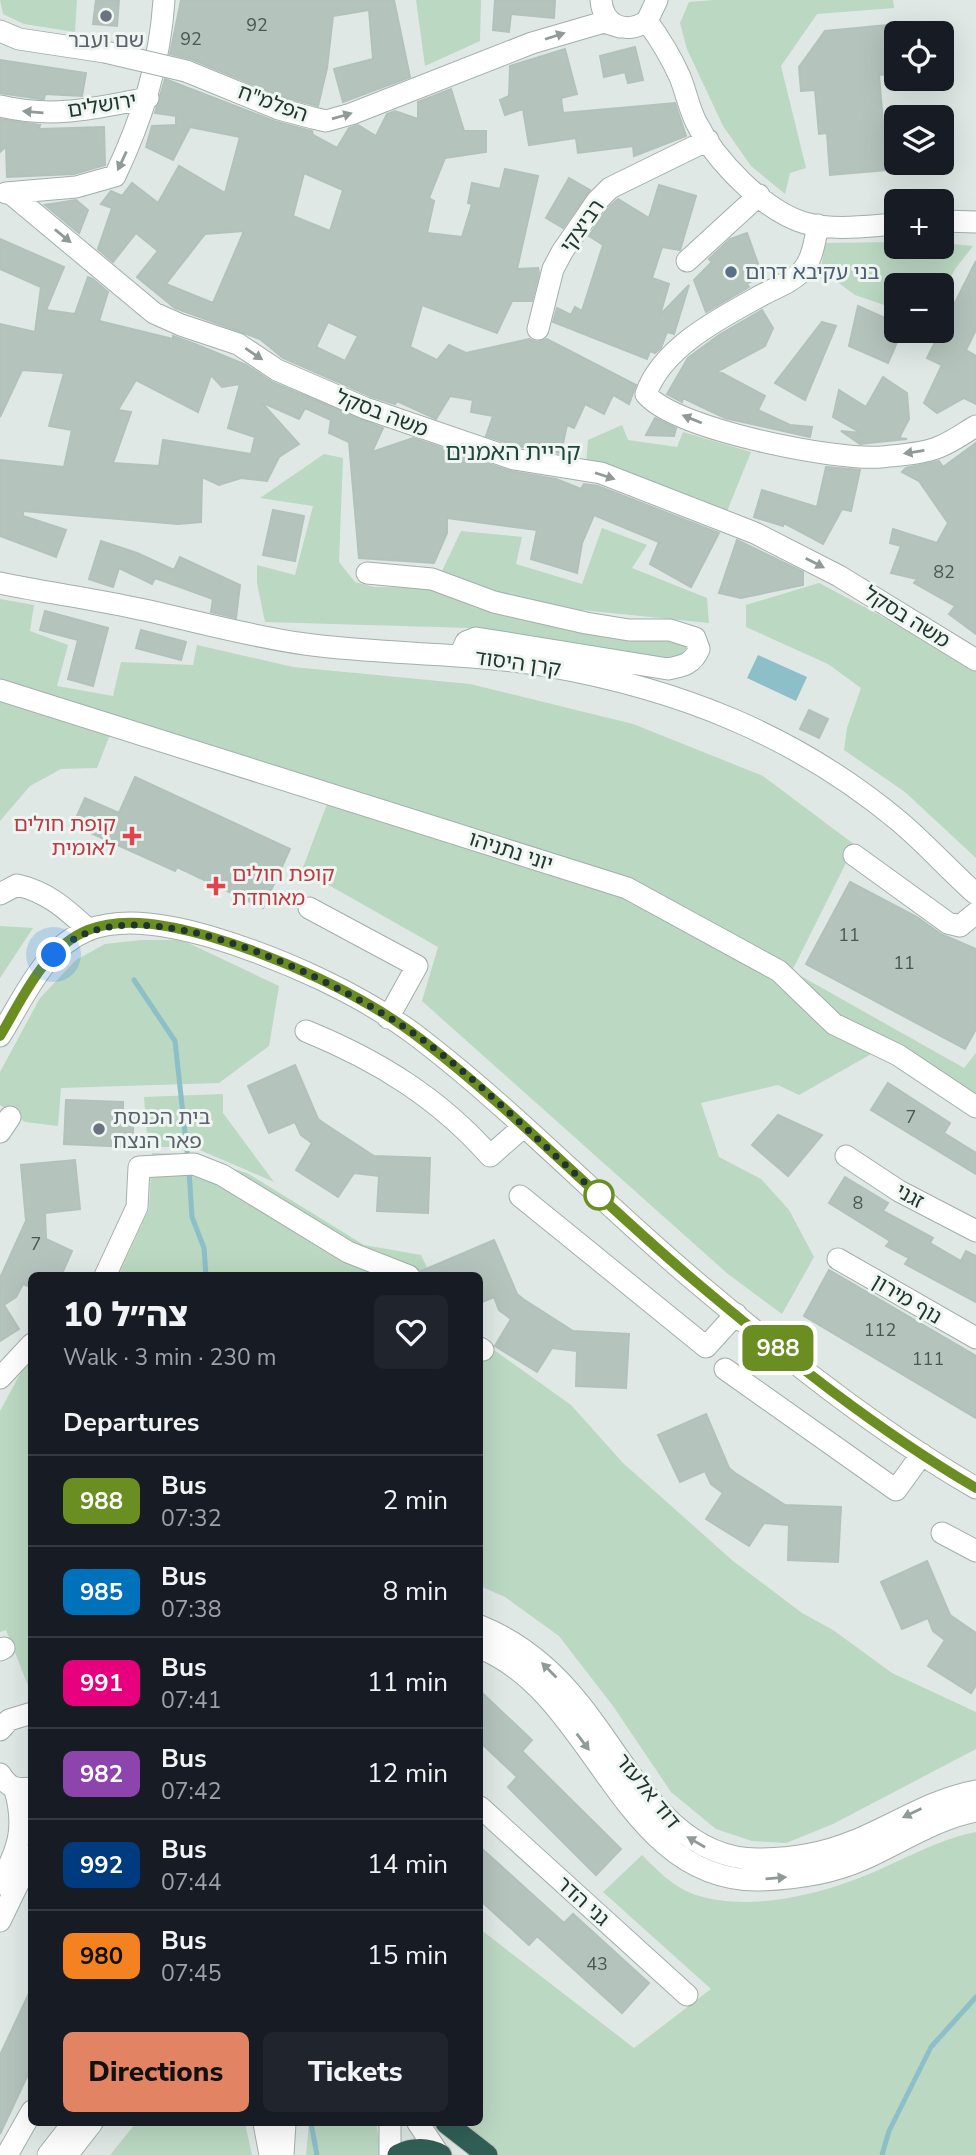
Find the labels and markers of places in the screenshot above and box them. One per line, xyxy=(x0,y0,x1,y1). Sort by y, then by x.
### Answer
marker: שם ועבר xyxy=(98,8,114,24)
place label: שם ועבר xyxy=(68,26,144,54)
place label: בני עקיבא דרום xyxy=(745,258,880,286)
marker: בני עקיבא דרום xyxy=(723,264,739,280)
place label: קופת חולים לאומית xyxy=(13,810,116,862)
marker: קופת חולים לאומית xyxy=(122,826,142,846)
place label: קופת חולים מאוחדת xyxy=(232,860,335,912)
marker: קופת חולים מאוחדת xyxy=(206,876,226,896)
place label: בית הכנסת פאר הנצח xyxy=(113,1103,210,1155)
marker: בית הכנסת פאר הנצח xyxy=(91,1121,107,1137)
unlabelled marker xyxy=(584,1180,614,1210)

